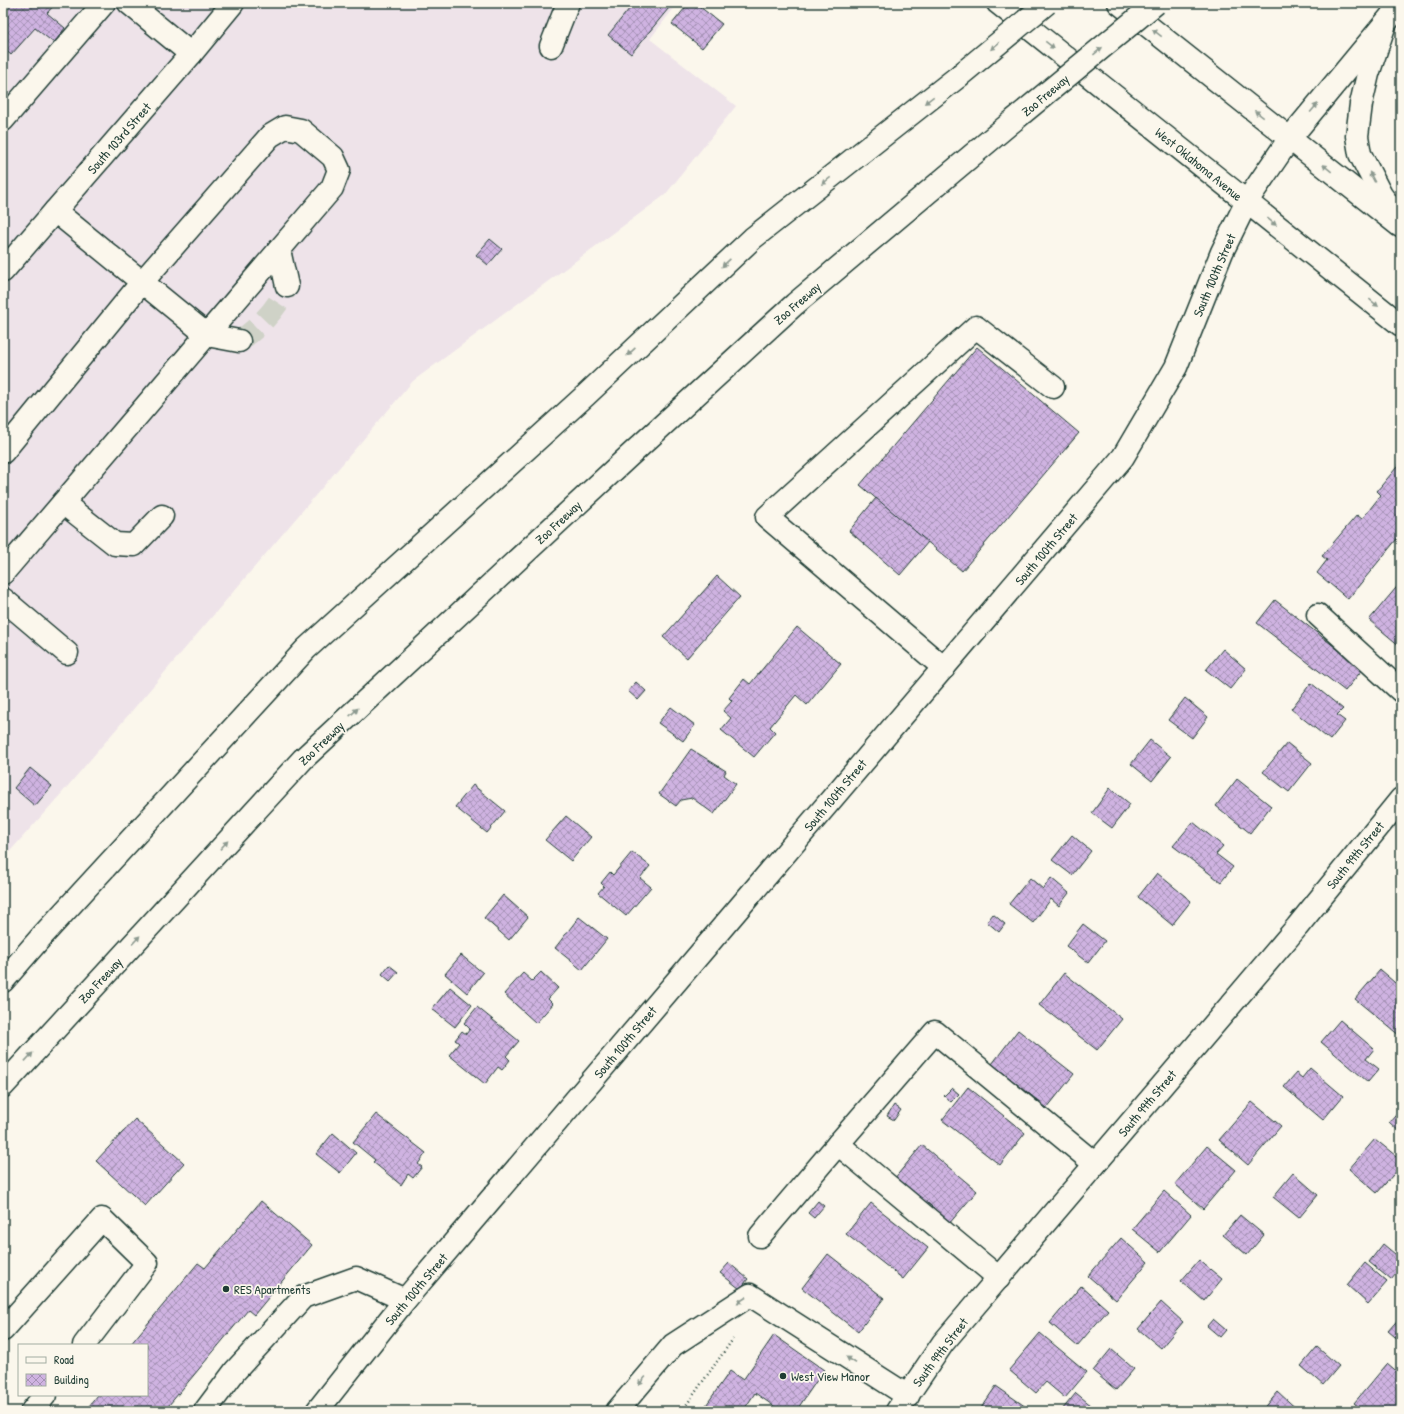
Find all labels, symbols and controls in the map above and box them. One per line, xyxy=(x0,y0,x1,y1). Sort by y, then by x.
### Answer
one-way arrow xyxy=(1152,29,1163,38)
one-way arrow xyxy=(1045,40,1056,49)
one-way arrow xyxy=(990,42,1001,51)
one-way arrow xyxy=(1092,47,1103,55)
street label: Zoo Freeway xyxy=(1017,69,1073,120)
one-way arrow xyxy=(923,96,934,105)
street label: South 103rd Street xyxy=(83,98,155,178)
one-way arrow xyxy=(1310,103,1319,113)
one-way arrow xyxy=(1254,110,1265,118)
street label: West Oklahoma Avenue xyxy=(1152,123,1246,205)
one-way arrow xyxy=(1321,163,1332,172)
one-way arrow xyxy=(1369,171,1375,183)
one-way arrow xyxy=(821,176,832,185)
one-way arrow xyxy=(1267,217,1278,226)
street label: South 100th Street xyxy=(1188,230,1240,319)
one-way arrow xyxy=(721,258,731,268)
street label: Zoo Freeway xyxy=(770,277,825,328)
one-way arrow xyxy=(1368,299,1379,307)
one-way arrow xyxy=(626,347,636,357)
street label: Zoo Freeway xyxy=(531,496,585,548)
street label: South 100th Street xyxy=(1011,509,1082,589)
one-way arrow xyxy=(349,707,359,716)
street label: Zoo Freeway xyxy=(294,716,348,769)
street label: South 100th Street xyxy=(800,755,871,835)
street label: South 99th Street xyxy=(1322,817,1388,893)
one-way arrow xyxy=(220,840,229,850)
one-way arrow xyxy=(132,935,141,946)
street label: Zoo Freeway xyxy=(74,953,126,1007)
street label: South 100th Street xyxy=(590,1002,661,1082)
one-way arrow xyxy=(25,1052,34,1062)
street label: South 99th Street xyxy=(1114,1065,1181,1140)
street label: South 100th Street xyxy=(381,1249,452,1329)
place label: RES Apartments xyxy=(234,1280,310,1298)
marker: RES Apartments xyxy=(221,1284,231,1294)
one-way arrow xyxy=(737,1296,747,1304)
street label: South 99th Street xyxy=(908,1313,972,1390)
legend xyxy=(18,1344,148,1396)
text: Road xyxy=(54,1351,74,1368)
one-way arrow xyxy=(845,1356,857,1363)
place label: West View Manor xyxy=(791,1367,870,1385)
text: Building xyxy=(54,1371,89,1388)
marker: West View Manor xyxy=(778,1371,788,1381)
one-way arrow xyxy=(638,1376,647,1387)

